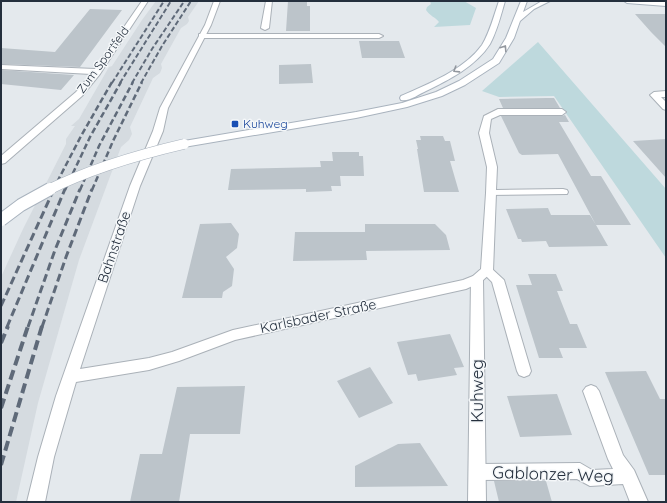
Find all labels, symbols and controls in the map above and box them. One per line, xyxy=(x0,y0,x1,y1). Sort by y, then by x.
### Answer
street label: Zum Sportfeld xyxy=(73,23,132,96)
one-way arrow xyxy=(499,45,507,52)
one-way arrow xyxy=(453,66,460,73)
place label: Kuhweg xyxy=(243,116,288,131)
marker: Kuhweg xyxy=(230,119,240,129)
street label: Bahnstraße xyxy=(93,209,135,285)
street label: Karlsbader Straße xyxy=(258,295,378,337)
street label: Kuhweg xyxy=(466,359,487,423)
street label: Gablonzer Weg xyxy=(492,461,614,486)

